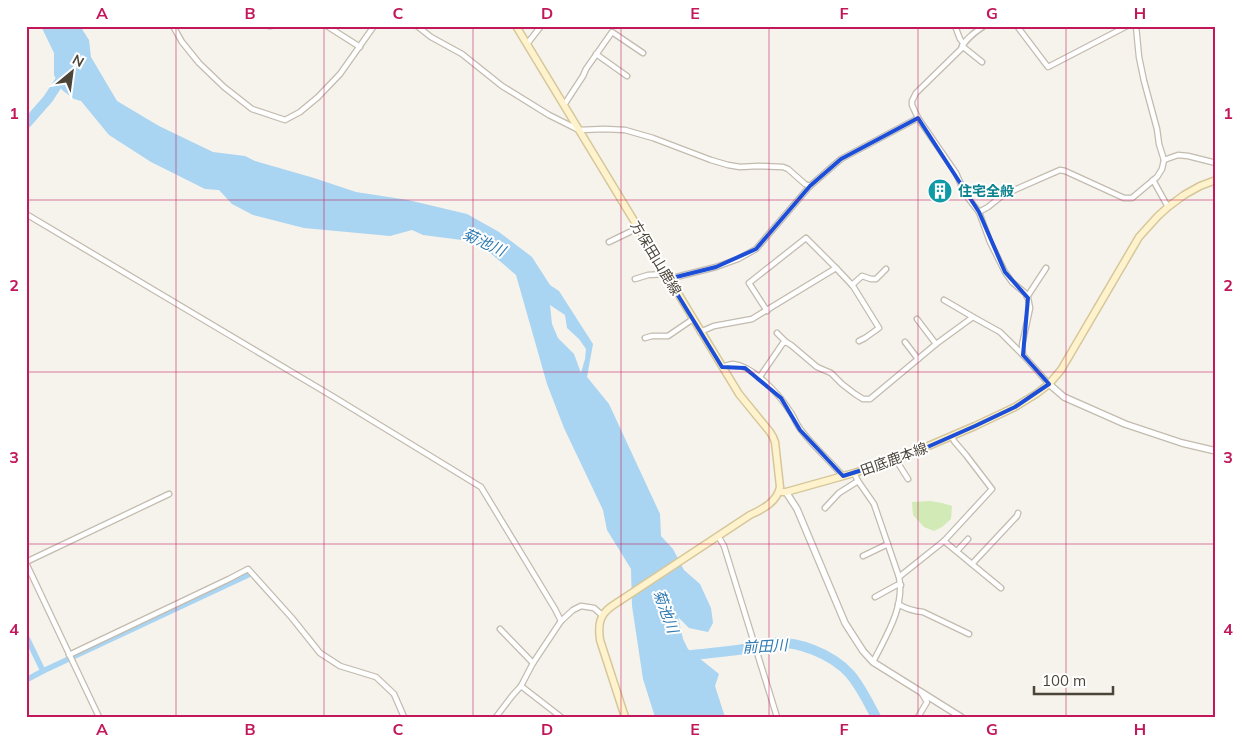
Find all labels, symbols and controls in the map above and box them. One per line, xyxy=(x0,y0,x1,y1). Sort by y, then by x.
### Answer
text: A xyxy=(96,3,108,23)
text: B xyxy=(244,3,256,23)
text: C xyxy=(393,3,404,23)
text: D xyxy=(541,3,553,23)
text: E xyxy=(690,3,700,23)
text: F xyxy=(839,3,849,23)
text: G xyxy=(986,3,998,23)
text: H xyxy=(1134,3,1146,23)
north arrow xyxy=(48,48,98,98)
text: N xyxy=(69,50,87,71)
text: 1 xyxy=(9,103,19,123)
text: 1 xyxy=(1223,103,1233,123)
building icon: 住宅全般 xyxy=(927,178,953,204)
place label: 住宅全般 xyxy=(958,182,1014,200)
street label: 方保田山鹿線 xyxy=(627,217,685,299)
water label: 菊池川 xyxy=(460,224,510,261)
text: 2 xyxy=(9,275,19,295)
text: 2 xyxy=(1223,275,1233,295)
street label: 田底鹿本線 xyxy=(858,439,930,479)
text: 3 xyxy=(9,447,19,467)
text: 3 xyxy=(1223,447,1233,467)
water label: 菊池川 xyxy=(649,587,683,637)
text: 4 xyxy=(9,619,19,639)
text: 4 xyxy=(1223,619,1233,639)
water label: 前田川 xyxy=(742,635,790,657)
scale bar xyxy=(1034,663,1113,695)
text: 100 m xyxy=(1042,671,1086,690)
text: A xyxy=(96,719,108,739)
text: B xyxy=(244,719,256,739)
text: C xyxy=(393,719,404,739)
text: D xyxy=(541,719,553,739)
text: E xyxy=(690,719,700,739)
text: F xyxy=(839,719,849,739)
text: G xyxy=(986,719,998,739)
text: H xyxy=(1134,719,1146,739)

